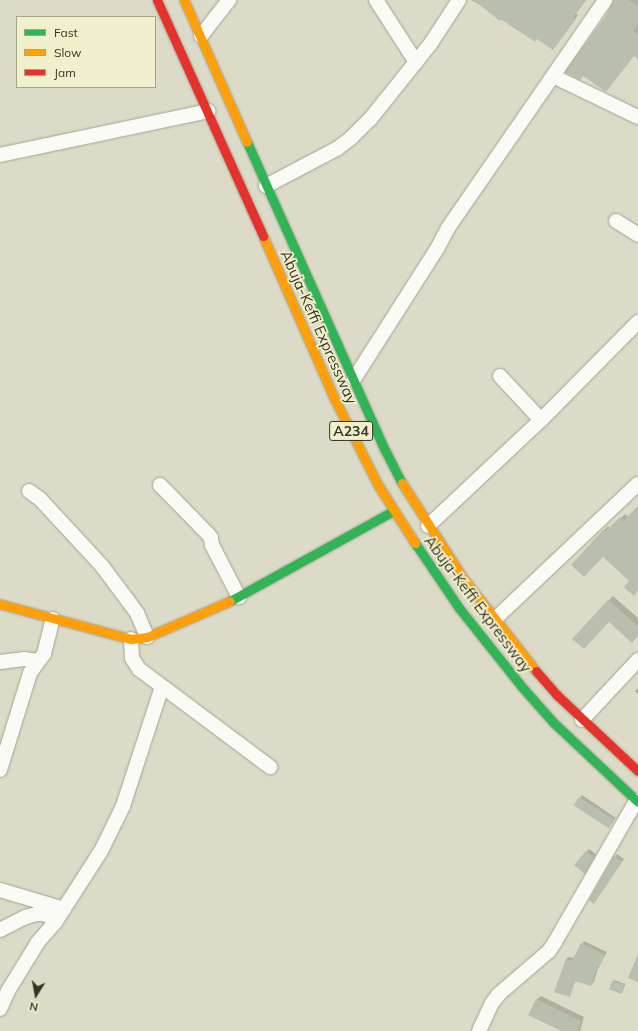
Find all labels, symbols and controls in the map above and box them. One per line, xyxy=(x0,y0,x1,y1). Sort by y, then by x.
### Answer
legend xyxy=(16,16,156,88)
text: Fast xyxy=(54,25,78,40)
text: Slow xyxy=(54,45,82,60)
text: Jam xyxy=(54,65,76,80)
street label: Abuja-Keffi Expressway xyxy=(277,247,361,407)
road number: A234 xyxy=(329,419,373,443)
street label: Abuja-Keffi Expressway xyxy=(421,532,535,676)
north arrow xyxy=(16,975,56,1015)
text: N xyxy=(28,999,39,1014)

